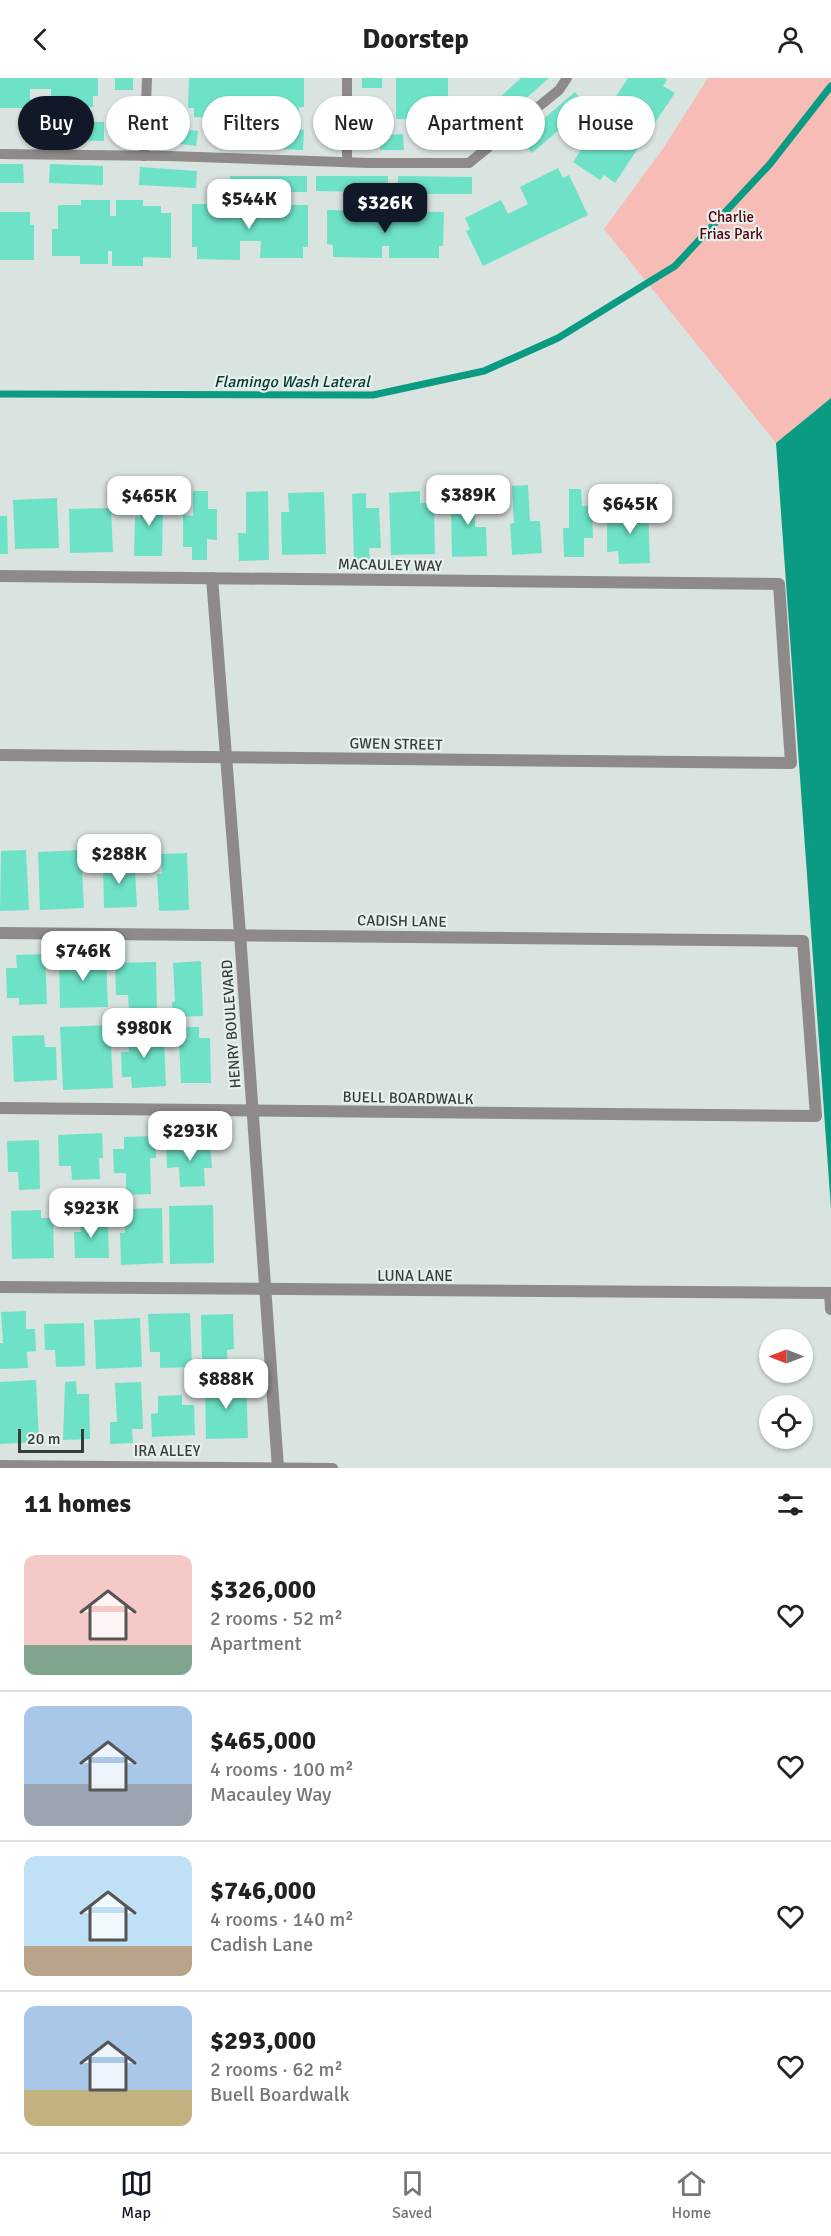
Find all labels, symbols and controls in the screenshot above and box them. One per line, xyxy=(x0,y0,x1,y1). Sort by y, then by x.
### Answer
icon: back xyxy=(24,23,57,56)
text: Doorstep xyxy=(362,23,469,56)
icon: person xyxy=(774,23,807,56)
chip: Buy xyxy=(18,96,94,150)
chip: Rent xyxy=(106,96,190,150)
chip: Filters xyxy=(202,96,301,150)
chip: New xyxy=(313,96,394,150)
chip: Apartment xyxy=(406,96,545,150)
chip: House xyxy=(557,96,655,150)
pin: $544K xyxy=(207,179,291,230)
pin: $326K xyxy=(343,183,427,234)
text: $544K xyxy=(221,186,277,211)
text: $326K xyxy=(357,190,413,215)
park label: Charlie Frias Park xyxy=(699,208,763,243)
water label: Flamingo Wash Lateral xyxy=(214,372,371,392)
pin: $389K xyxy=(426,475,510,526)
pin: $465K xyxy=(107,476,191,527)
text: $389K xyxy=(440,482,496,507)
text: $465K xyxy=(121,483,177,508)
pin: $645K xyxy=(588,484,672,535)
text: $645K xyxy=(602,491,658,516)
street label: MACAULEY WAY xyxy=(338,555,443,575)
street label: GWEN STREET xyxy=(349,734,443,754)
pin: $288K xyxy=(77,834,161,885)
text: $288K xyxy=(91,841,147,866)
street label: CADISH LANE xyxy=(357,911,447,931)
pin: $746K xyxy=(41,931,125,982)
text: $746K xyxy=(55,938,111,963)
street label: HENRY BOULEVARD xyxy=(218,959,244,1089)
pin: $980K xyxy=(102,1008,186,1059)
text: $980K xyxy=(116,1015,172,1040)
street label: BUELL BOARDWALK xyxy=(342,1088,474,1108)
pin: $293K xyxy=(148,1111,232,1162)
text: $293K xyxy=(162,1118,218,1143)
pin: $923K xyxy=(49,1188,133,1239)
text: $923K xyxy=(63,1195,119,1220)
street label: LUNA LANE xyxy=(377,1267,453,1285)
north arrow xyxy=(759,1329,813,1383)
map controls xyxy=(759,1329,813,1449)
pin: $888K xyxy=(184,1359,268,1410)
text: $888K xyxy=(198,1366,254,1391)
button: locate xyxy=(759,1395,813,1449)
scale bar xyxy=(18,1426,84,1454)
text: 20 m xyxy=(27,1429,61,1449)
street label: IRA ALLEY xyxy=(134,1442,201,1460)
text: 11 homes xyxy=(24,1488,131,1520)
icon: filters xyxy=(774,1488,807,1521)
text: $326,000 xyxy=(210,1574,316,1606)
icon: home xyxy=(72,1579,144,1651)
icon: heart xyxy=(774,1599,807,1632)
text: 2 rooms · 52 m² xyxy=(210,1606,343,1631)
text: Apartment xyxy=(210,1631,302,1656)
text: $465,000 xyxy=(210,1725,316,1757)
icon: home xyxy=(72,1730,144,1802)
icon: heart xyxy=(774,1750,807,1783)
text: 4 rooms · 100 m² xyxy=(210,1757,354,1782)
text: Macauley Way xyxy=(210,1782,331,1807)
text: $746,000 xyxy=(210,1875,316,1907)
icon: home xyxy=(72,1880,144,1952)
icon: heart xyxy=(774,1900,807,1933)
text: 4 rooms · 140 m² xyxy=(210,1907,354,1932)
text: Cadish Lane xyxy=(210,1932,313,1957)
text: $293,000 xyxy=(210,2025,316,2057)
icon: home xyxy=(72,2030,144,2102)
icon: heart xyxy=(774,2050,807,2083)
text: 2 rooms · 62 m² xyxy=(210,2057,343,2082)
text: Buell Boardwalk xyxy=(210,2082,350,2107)
tab: Map xyxy=(120,2167,153,2223)
tab: Saved xyxy=(392,2167,432,2223)
tab: Home xyxy=(671,2167,711,2223)

